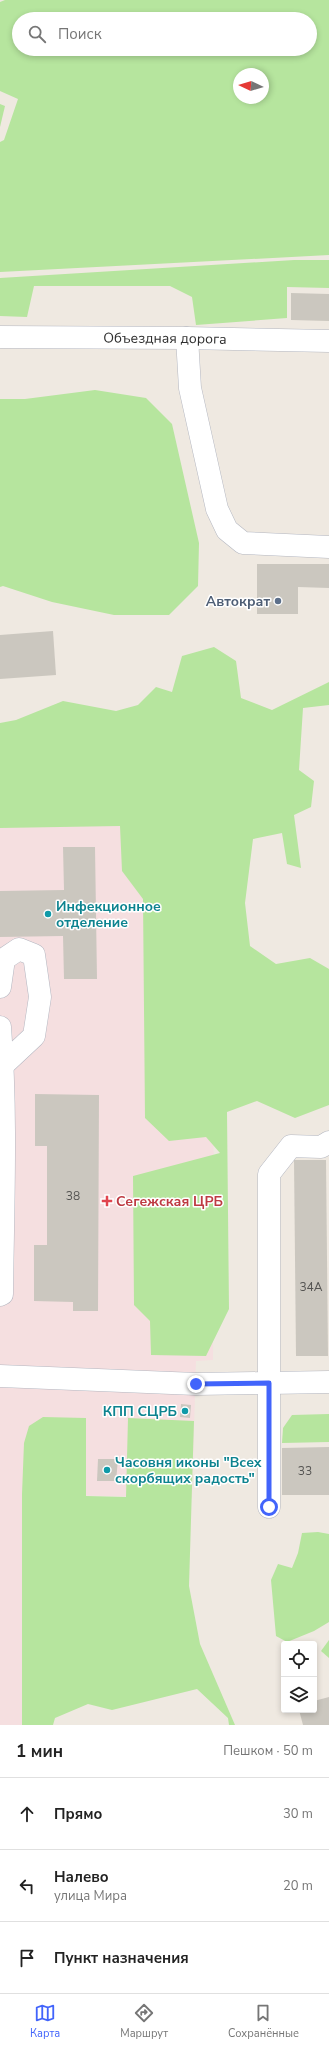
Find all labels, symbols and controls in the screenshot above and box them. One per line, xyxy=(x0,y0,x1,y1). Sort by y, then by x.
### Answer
search box xyxy=(12,12,317,56)
icon: search xyxy=(26,23,48,45)
text: Поиск xyxy=(58,24,102,44)
north arrow xyxy=(233,68,269,104)
street label: Объездная дорога xyxy=(103,328,227,348)
place label: Автократ xyxy=(206,592,270,611)
marker: Автократ xyxy=(273,596,283,606)
place label: Инфекционное отделение xyxy=(56,897,161,932)
marker: Инфекционное отделение xyxy=(43,909,53,919)
house number: 38 xyxy=(66,1188,80,1204)
place label: Сегежская ЦРБ xyxy=(116,1192,223,1211)
marker: Сегежская ЦРБ xyxy=(101,1195,113,1207)
house number: 34А xyxy=(299,1279,323,1295)
route end xyxy=(187,1375,205,1393)
place label: КПП СЦРБ xyxy=(103,1402,177,1421)
marker: КПП СЦРБ xyxy=(180,1406,190,1416)
place label: Часовня иконы "Всех скорбящих радость" xyxy=(115,1453,262,1488)
house number: 33 xyxy=(298,1463,312,1479)
marker: Часовня иконы "Всех скорбящих радость" xyxy=(102,1465,112,1475)
route start xyxy=(260,1498,278,1516)
map controls xyxy=(281,1641,317,1713)
button: locate xyxy=(281,1641,317,1677)
button: layers xyxy=(281,1677,317,1713)
text: 1 мин xyxy=(16,1740,63,1763)
text: Пешком · 50 m xyxy=(223,1742,313,1760)
icon: ahead xyxy=(16,1803,38,1825)
text: Прямо xyxy=(54,1804,102,1824)
text: 30 m xyxy=(283,1805,313,1823)
text: Налево xyxy=(54,1867,109,1887)
icon: left xyxy=(16,1875,38,1897)
text: 20 m xyxy=(283,1877,313,1895)
text: улица Мира xyxy=(54,1887,127,1905)
icon: arrive xyxy=(16,1947,38,1969)
text: Пункт назначения xyxy=(54,1948,189,1968)
tab: Карта xyxy=(30,2002,60,2041)
tab: Маршрут xyxy=(120,2002,168,2041)
tab: Сохранённые xyxy=(228,2002,299,2041)

